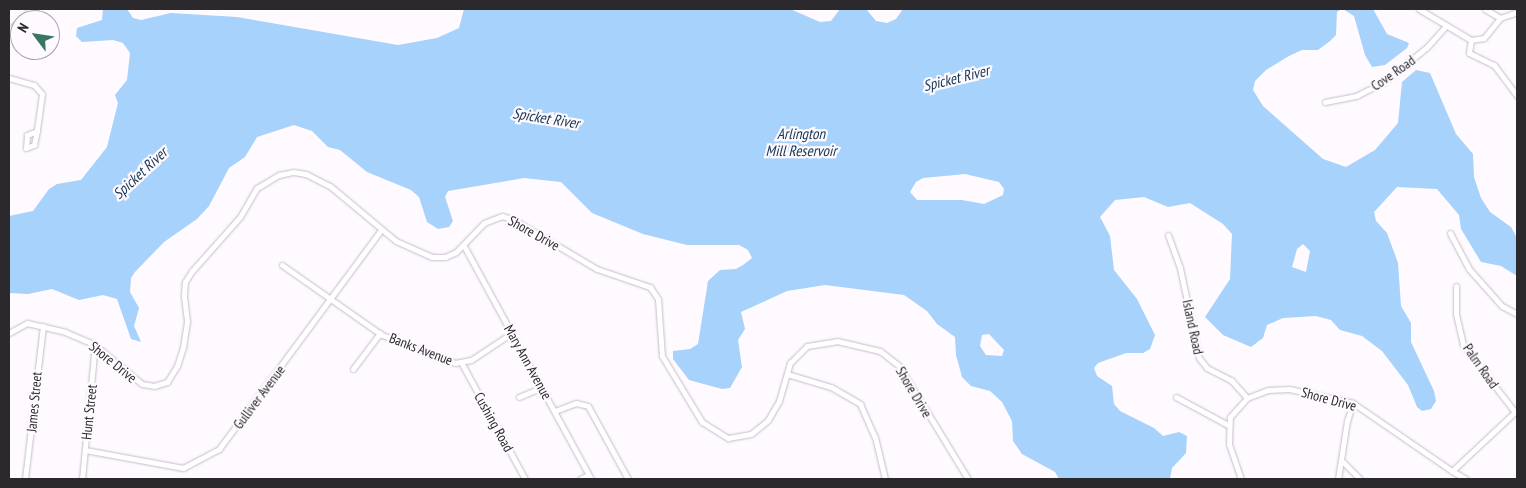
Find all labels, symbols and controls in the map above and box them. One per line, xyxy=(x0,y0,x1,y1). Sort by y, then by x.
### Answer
north arrow xyxy=(10,10,60,60)
text: N xyxy=(13,20,33,36)
street label: Cove Road xyxy=(1368,52,1418,94)
water label: Spicket River xyxy=(921,61,991,95)
water label: Spicket River xyxy=(511,104,581,132)
water label: Arlington Mill Reservoir xyxy=(766,124,836,159)
water label: Spicket River xyxy=(109,143,171,203)
street label: Shore Drive xyxy=(505,212,563,254)
street label: Island Road xyxy=(1179,298,1207,356)
street label: Mary Ann Avenue xyxy=(500,321,556,403)
street label: Banks Avenue xyxy=(387,329,455,369)
street label: Shore Drive xyxy=(86,338,140,386)
street label: Palm Road xyxy=(1460,340,1502,392)
street label: Gulliver Avenue xyxy=(229,362,289,432)
street label: Shore Drive xyxy=(892,364,936,420)
street label: James Street xyxy=(23,371,45,433)
street label: Hunt Street xyxy=(78,384,100,440)
street label: Shore Drive xyxy=(1300,384,1358,414)
street label: Cushing Road xyxy=(471,389,517,455)

